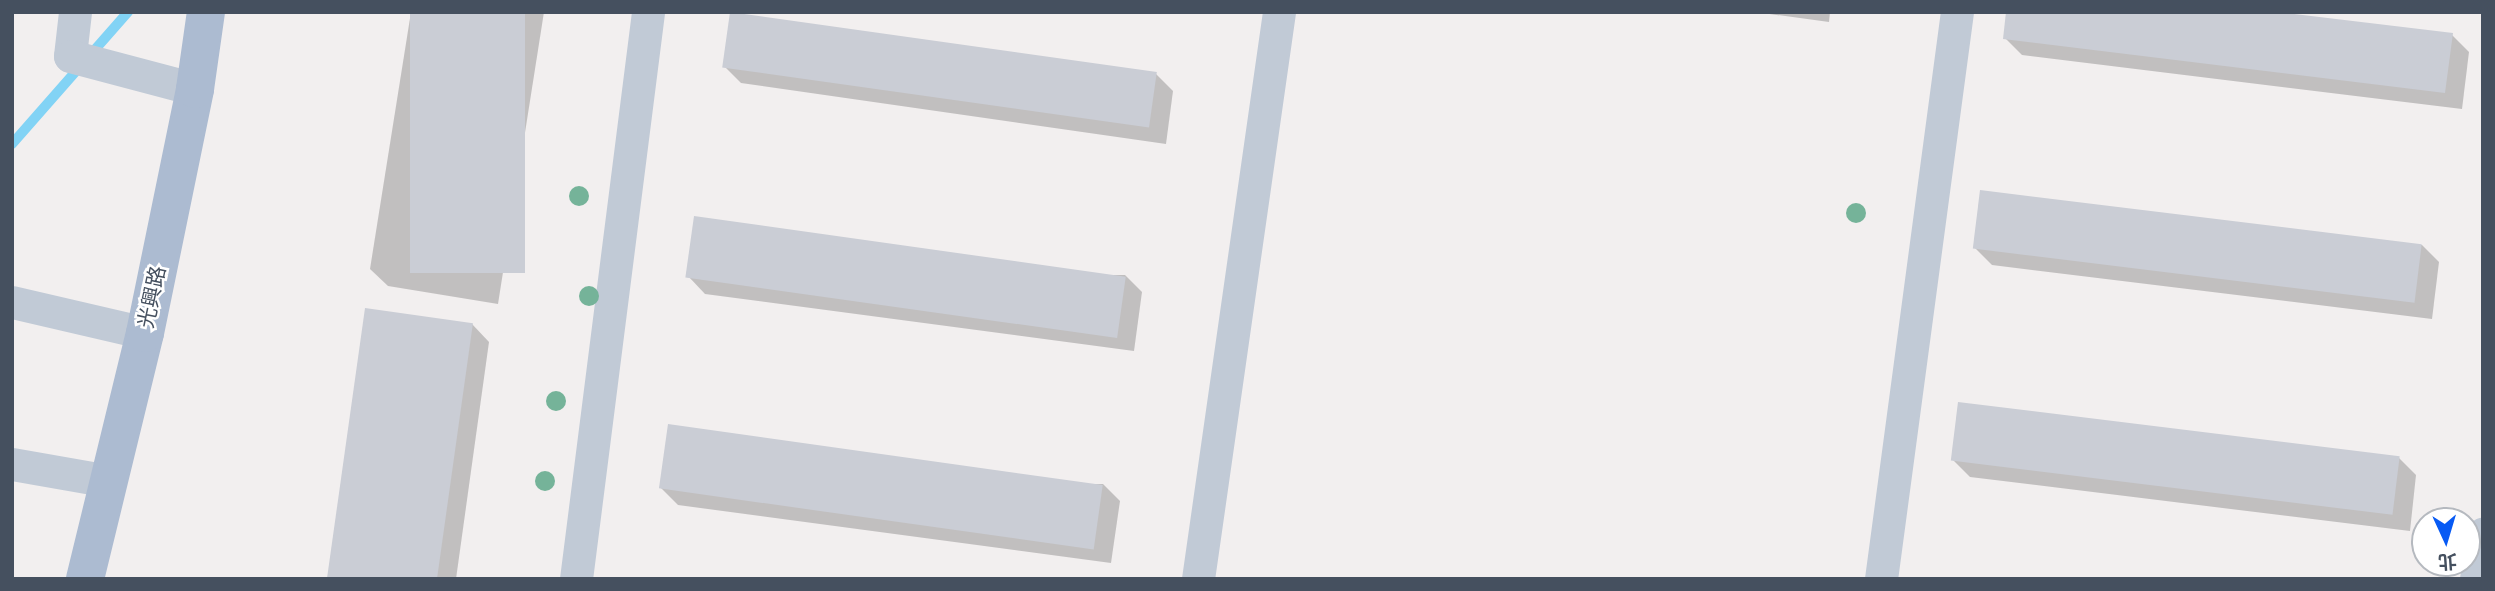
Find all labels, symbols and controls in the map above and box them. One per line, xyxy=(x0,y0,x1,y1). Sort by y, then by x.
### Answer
street label: 光興路 xyxy=(133,264,171,330)
north arrow xyxy=(2411,507,2481,577)
text: 北 xyxy=(2437,548,2458,574)

